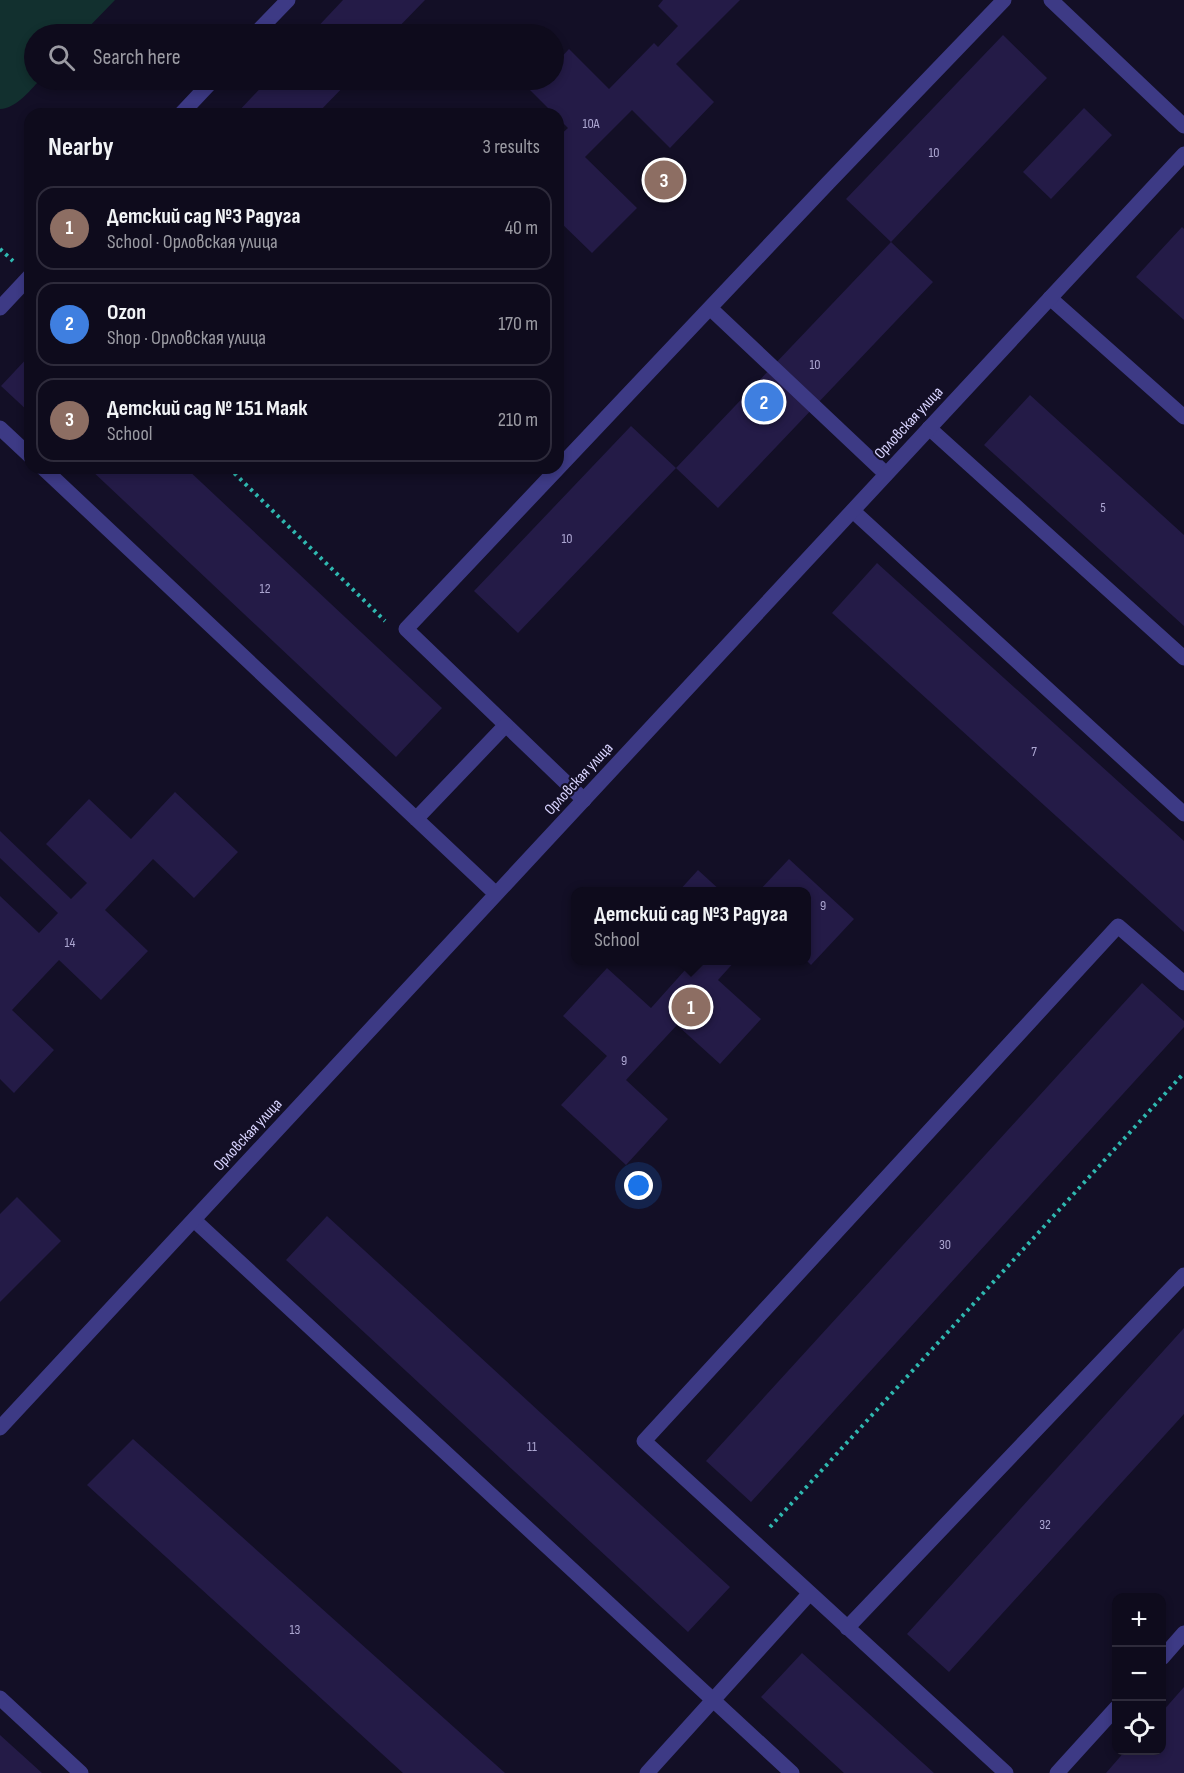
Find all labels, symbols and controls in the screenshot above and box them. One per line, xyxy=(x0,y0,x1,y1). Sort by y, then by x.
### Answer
search box xyxy=(24,24,564,90)
icon: search xyxy=(45,41,78,74)
text: Search here xyxy=(93,44,180,71)
house number: 10А xyxy=(582,115,601,132)
text: Nearby xyxy=(48,132,114,163)
text: 3 results xyxy=(483,135,540,159)
house number: 10 xyxy=(928,144,940,161)
pin: 3 xyxy=(644,158,684,202)
text: Детский сад №3 Радуга xyxy=(107,203,300,230)
text: 1 xyxy=(66,216,73,240)
text: 40 m xyxy=(505,216,538,240)
text: School · Орловская улица xyxy=(107,230,278,254)
text: Ozon xyxy=(107,299,146,326)
text: 2 xyxy=(65,312,74,336)
text: 170 m xyxy=(498,312,538,336)
text: Shop · Орловская улица xyxy=(107,326,266,350)
house number: 10 xyxy=(809,356,821,373)
pin: 2 xyxy=(744,380,783,424)
street label: Орловская улица xyxy=(871,383,947,463)
text: Детский сад № 151 Маяк xyxy=(107,395,307,422)
text: 3 xyxy=(65,408,74,432)
text: 210 m xyxy=(498,408,538,432)
text: School xyxy=(107,422,152,446)
house number: 5 xyxy=(1100,499,1106,516)
house number: 10 xyxy=(561,530,573,547)
house number: 12 xyxy=(260,580,271,597)
street label: Орловская улица xyxy=(541,739,617,819)
house number: 7 xyxy=(1031,743,1037,760)
popup xyxy=(571,887,811,965)
house number: 9 xyxy=(820,897,826,914)
text: Детский сад №3 Радуга xyxy=(594,901,788,928)
text: School xyxy=(594,928,640,952)
house number: 14 xyxy=(65,934,76,951)
pin: 1 xyxy=(672,984,710,1030)
house number: 9 xyxy=(621,1052,627,1069)
street label: Орловская улица xyxy=(210,1095,286,1175)
your location xyxy=(624,1171,653,1200)
house number: 30 xyxy=(939,1236,951,1253)
house number: 11 xyxy=(527,1438,537,1455)
house number: 32 xyxy=(1039,1516,1051,1533)
map controls xyxy=(1112,1593,1166,1755)
button: + xyxy=(1112,1593,1166,1647)
house number: 13 xyxy=(290,1621,301,1638)
button: − xyxy=(1112,1647,1166,1701)
button: locate xyxy=(1112,1701,1166,1755)

